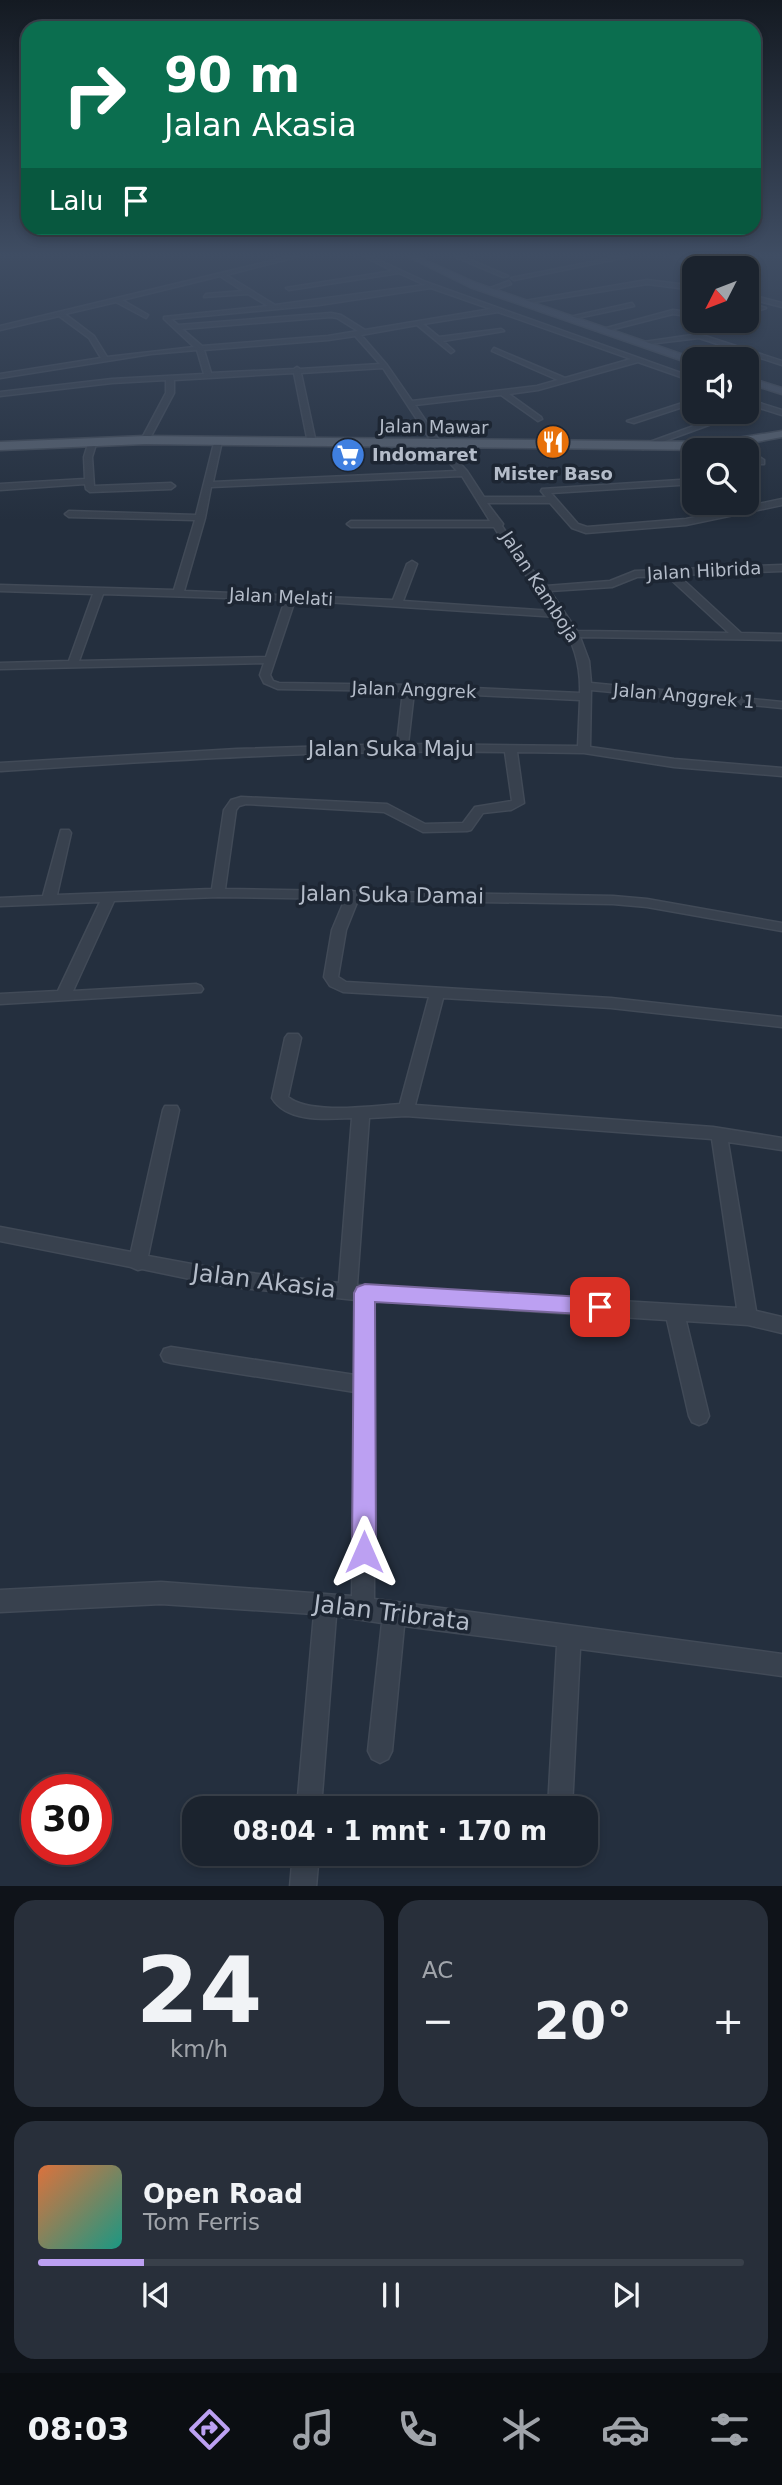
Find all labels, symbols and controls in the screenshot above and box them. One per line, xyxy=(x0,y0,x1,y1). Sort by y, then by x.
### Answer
text: 90 m xyxy=(164,47,300,104)
icon: right xyxy=(49,49,140,140)
text: Jalan Akasia xyxy=(164,106,357,144)
icon: arrive xyxy=(117,182,155,220)
text: Lalu xyxy=(49,186,103,216)
north arrow xyxy=(682,256,760,332)
map controls xyxy=(682,256,759,515)
button: sound xyxy=(682,347,759,424)
street label: Jalan Mawar xyxy=(378,415,489,438)
restaurant icon: Mister Baso xyxy=(534,423,572,461)
supermarket icon: Indomaret xyxy=(329,436,367,474)
button: search xyxy=(682,438,759,515)
place label: Indomaret xyxy=(372,444,478,465)
place label: Mister Baso xyxy=(493,463,613,484)
street label: Jalan Kamboja xyxy=(496,526,584,646)
street label: Jalan Hibrida xyxy=(645,557,762,584)
street label: Jalan Melati xyxy=(227,583,334,610)
street label: Jalan Anggrek xyxy=(350,677,477,702)
street label: Jalan Anggrek 1 xyxy=(612,679,756,712)
street label: Jalan Suka Maju xyxy=(306,737,474,761)
street label: Jalan Suka Damai xyxy=(298,881,484,909)
street label: Jalan Akasia xyxy=(189,1258,337,1304)
pin xyxy=(570,1277,630,1337)
icon: arrive xyxy=(581,1288,619,1326)
position arrow xyxy=(327,1515,401,1589)
street label: Jalan Tribrata xyxy=(310,1589,472,1636)
speed limit sign: 30 xyxy=(21,1774,112,1865)
text: 08:04 · 1 mnt · 170 m xyxy=(233,1816,547,1846)
text: 24 xyxy=(136,1938,262,2043)
text: AC xyxy=(422,1957,453,1983)
text: 20° xyxy=(534,1991,632,2051)
text: − xyxy=(422,1999,454,2043)
text: + xyxy=(712,1999,744,2043)
text: km/h xyxy=(170,2036,228,2062)
text: Open Road xyxy=(143,2179,303,2209)
text: Tom Ferris xyxy=(143,2209,260,2235)
icon: previous xyxy=(137,2276,175,2314)
icon: pause xyxy=(372,2276,410,2314)
icon: next xyxy=(607,2276,645,2314)
icon: directions xyxy=(185,2405,234,2454)
icon: music xyxy=(289,2405,338,2454)
icon: phone xyxy=(393,2405,442,2454)
icon: climate xyxy=(497,2405,546,2454)
icon: car xyxy=(601,2405,650,2454)
icon: filters xyxy=(705,2405,754,2454)
text: 08:03 xyxy=(28,2410,129,2448)

